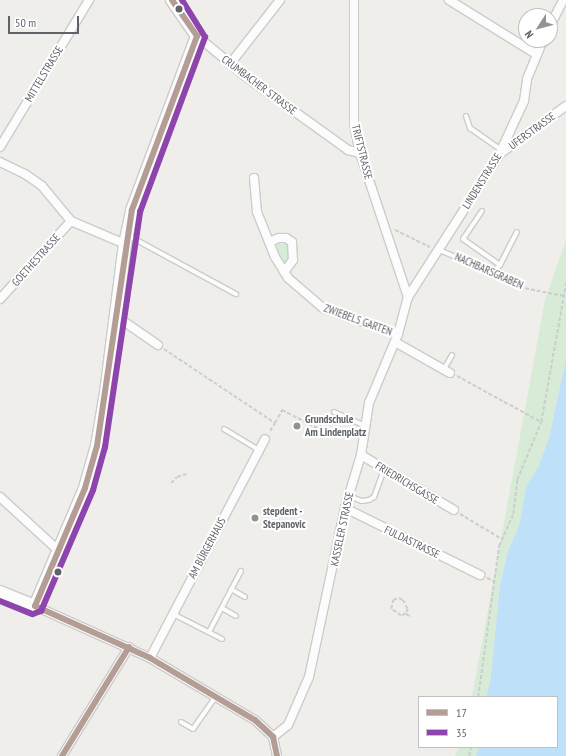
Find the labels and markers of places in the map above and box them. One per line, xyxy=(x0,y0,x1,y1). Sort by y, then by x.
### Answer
unlabelled marker xyxy=(174,4,184,14)
place label: Grundschule Am Lindenplatz xyxy=(305,413,366,439)
marker: Grundschule Am Lindenplatz xyxy=(292,421,302,431)
place label: stepdent - Stepanovic xyxy=(263,505,306,531)
marker: stepdent - Stepanovic xyxy=(250,513,260,523)
unlabelled marker xyxy=(53,567,63,577)

